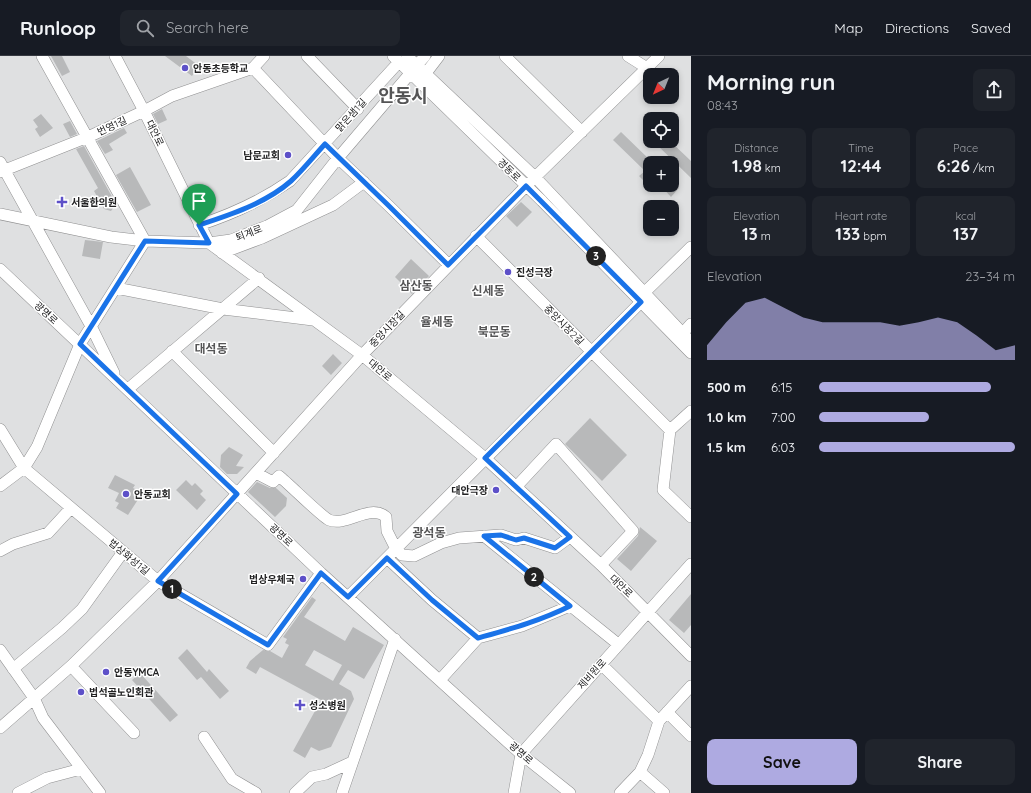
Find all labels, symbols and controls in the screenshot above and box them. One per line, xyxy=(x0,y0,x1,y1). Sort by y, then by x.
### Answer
search box xyxy=(120,10,400,46)
text: Runloop xyxy=(20,16,96,40)
icon: search xyxy=(134,17,156,39)
text: Search here xyxy=(166,18,249,37)
text: Map xyxy=(834,19,863,37)
text: Directions xyxy=(885,19,949,37)
text: Saved xyxy=(971,19,1011,37)
place label: 안동초등학교 xyxy=(193,62,248,75)
marker: 안동초등학교 xyxy=(180,63,190,73)
north arrow xyxy=(643,68,679,104)
map controls xyxy=(643,68,679,236)
text: Morning run xyxy=(707,68,835,96)
button: share xyxy=(973,69,1015,111)
district label: 안동시 xyxy=(378,84,428,107)
street label: 맑은샘1길 xyxy=(333,96,369,134)
text: 08:43 xyxy=(707,97,738,113)
button: locate xyxy=(643,112,679,148)
street label: 번영1길 xyxy=(95,113,129,139)
street label: 대안로 xyxy=(143,118,167,148)
text: Distance xyxy=(734,141,778,155)
text: Time xyxy=(848,141,874,155)
text: Pace xyxy=(953,141,978,155)
place label: 남문교회 xyxy=(243,149,280,162)
marker: 남문교회 xyxy=(283,150,293,160)
text: 1.98 xyxy=(732,155,762,176)
text: 12:44 xyxy=(841,155,881,176)
text: 6:26 xyxy=(937,155,970,176)
street label: 경동로 xyxy=(495,156,523,184)
button: + xyxy=(643,156,679,192)
text: km xyxy=(762,161,781,175)
text: /km xyxy=(970,161,995,175)
pin xyxy=(182,184,216,225)
icon: arrive xyxy=(188,190,210,212)
marker: 서울한의원 xyxy=(56,196,68,208)
place label: 서울한의원 xyxy=(71,196,117,209)
button: − xyxy=(643,200,679,236)
text: Elevation xyxy=(733,209,780,223)
text: Heart rate xyxy=(835,209,887,223)
text: kcal xyxy=(955,209,976,223)
street label: 퇴계로 xyxy=(234,222,264,244)
text: 13 xyxy=(742,223,758,244)
text: 133 xyxy=(835,223,860,244)
text: 137 xyxy=(953,223,978,244)
text: m xyxy=(758,229,771,243)
text: bpm xyxy=(860,229,887,243)
pin: 3 xyxy=(586,246,606,266)
text: 3 xyxy=(593,249,599,263)
place label: 진성극장 xyxy=(516,266,553,279)
marker: 진성극장 xyxy=(503,267,513,277)
text: Elevation xyxy=(707,268,762,284)
text: 23–34 m xyxy=(965,268,1015,284)
district label: 삼산동 xyxy=(399,278,433,293)
district label: 신세동 xyxy=(471,283,505,298)
street label: 광명로 xyxy=(31,299,61,327)
street label: 중앙시장2길 xyxy=(541,302,587,348)
street label: 중앙시장길 xyxy=(366,308,408,350)
district label: 율세동 xyxy=(420,314,454,329)
district label: 북문동 xyxy=(477,324,511,339)
district label: 대석동 xyxy=(194,341,228,356)
street label: 대안로 xyxy=(365,356,395,384)
text: 500 m xyxy=(707,379,746,395)
text: 6:15 xyxy=(771,379,792,395)
text: 1.0 km xyxy=(707,409,746,425)
text: 7:00 xyxy=(771,409,796,425)
text: 1.5 km xyxy=(707,439,746,455)
text: 6:03 xyxy=(771,439,795,455)
place label: 대안극장 xyxy=(451,484,488,497)
marker: 대안극장 xyxy=(491,485,501,495)
place label: 안동교회 xyxy=(134,488,171,501)
marker: 안동교회 xyxy=(121,489,131,499)
street label: 광명로 xyxy=(266,521,296,549)
district label: 광석동 xyxy=(412,525,446,540)
street label: 법상화성1길 xyxy=(106,536,152,578)
pin: 2 xyxy=(524,567,544,587)
text: 2 xyxy=(531,570,537,584)
street label: 대안로 xyxy=(607,572,635,600)
place label: 법상우체국 xyxy=(249,573,295,586)
marker: 법상우체국 xyxy=(298,574,308,584)
pin: 1 xyxy=(162,579,182,599)
text: 1 xyxy=(170,582,174,596)
street label: 제비원로 xyxy=(575,656,609,692)
place label: 안동YMCA xyxy=(114,666,160,679)
marker: 안동YMCA xyxy=(101,667,111,677)
place label: 법석골노인회관 xyxy=(89,686,153,699)
marker: 법석골노인회관 xyxy=(76,687,86,697)
marker: 성소병원 xyxy=(294,699,306,711)
place label: 성소병원 xyxy=(309,699,346,712)
street label: 광명로 xyxy=(506,739,536,767)
button: Save xyxy=(707,739,857,785)
button: Share xyxy=(865,739,1015,785)

